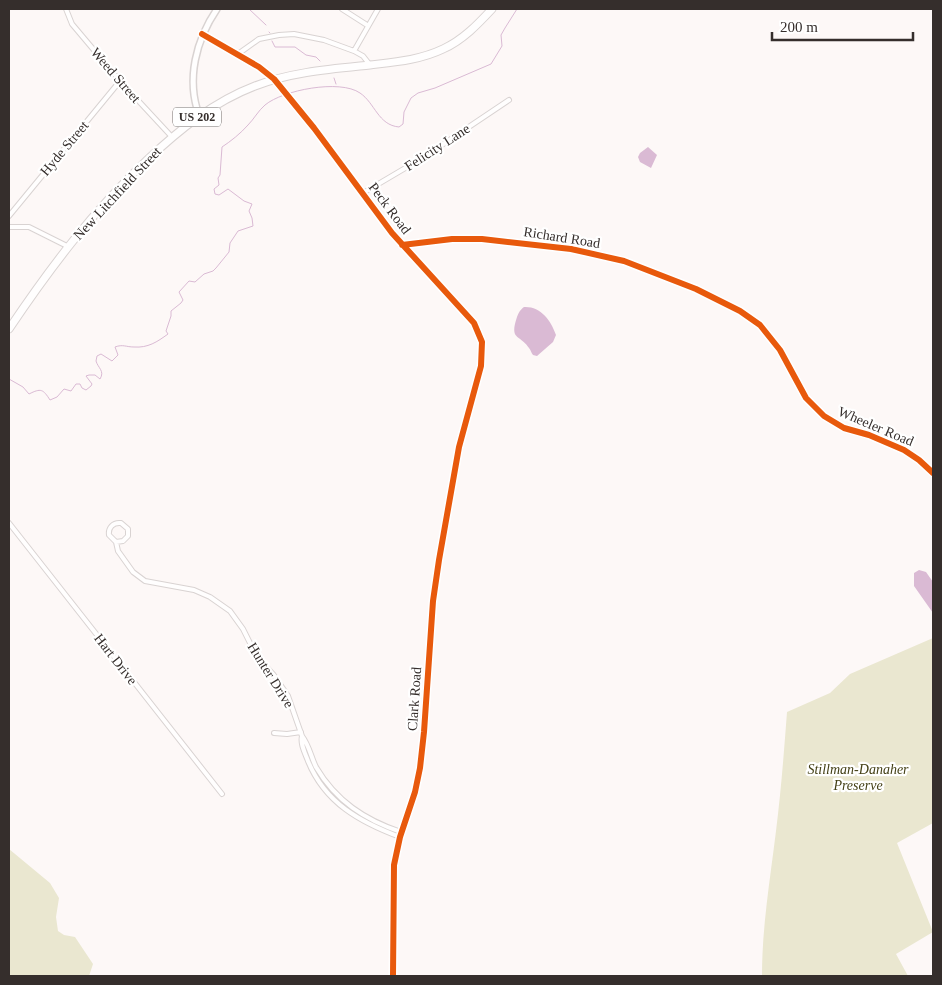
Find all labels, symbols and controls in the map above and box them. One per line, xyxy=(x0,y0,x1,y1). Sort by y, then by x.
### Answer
scale bar xyxy=(772,10,913,42)
text: 200 m xyxy=(780,19,818,35)
street label: Weed Street xyxy=(88,45,144,106)
road number: US 202 xyxy=(173,108,221,126)
street label: Hyde Street xyxy=(37,118,92,179)
street label: Felicity Lane xyxy=(402,121,472,174)
street label: New Litchfield Street xyxy=(71,144,164,243)
street label: Peck Road xyxy=(365,180,414,237)
street label: Richard Road xyxy=(523,224,601,251)
street label: Wheeler Road xyxy=(836,404,916,449)
street label: Hart Drive xyxy=(91,631,140,688)
street label: Hunter Drive xyxy=(245,640,297,711)
street label: Clark Road xyxy=(405,667,424,732)
park label: Stillman-Danaher Preserve xyxy=(807,762,909,793)

